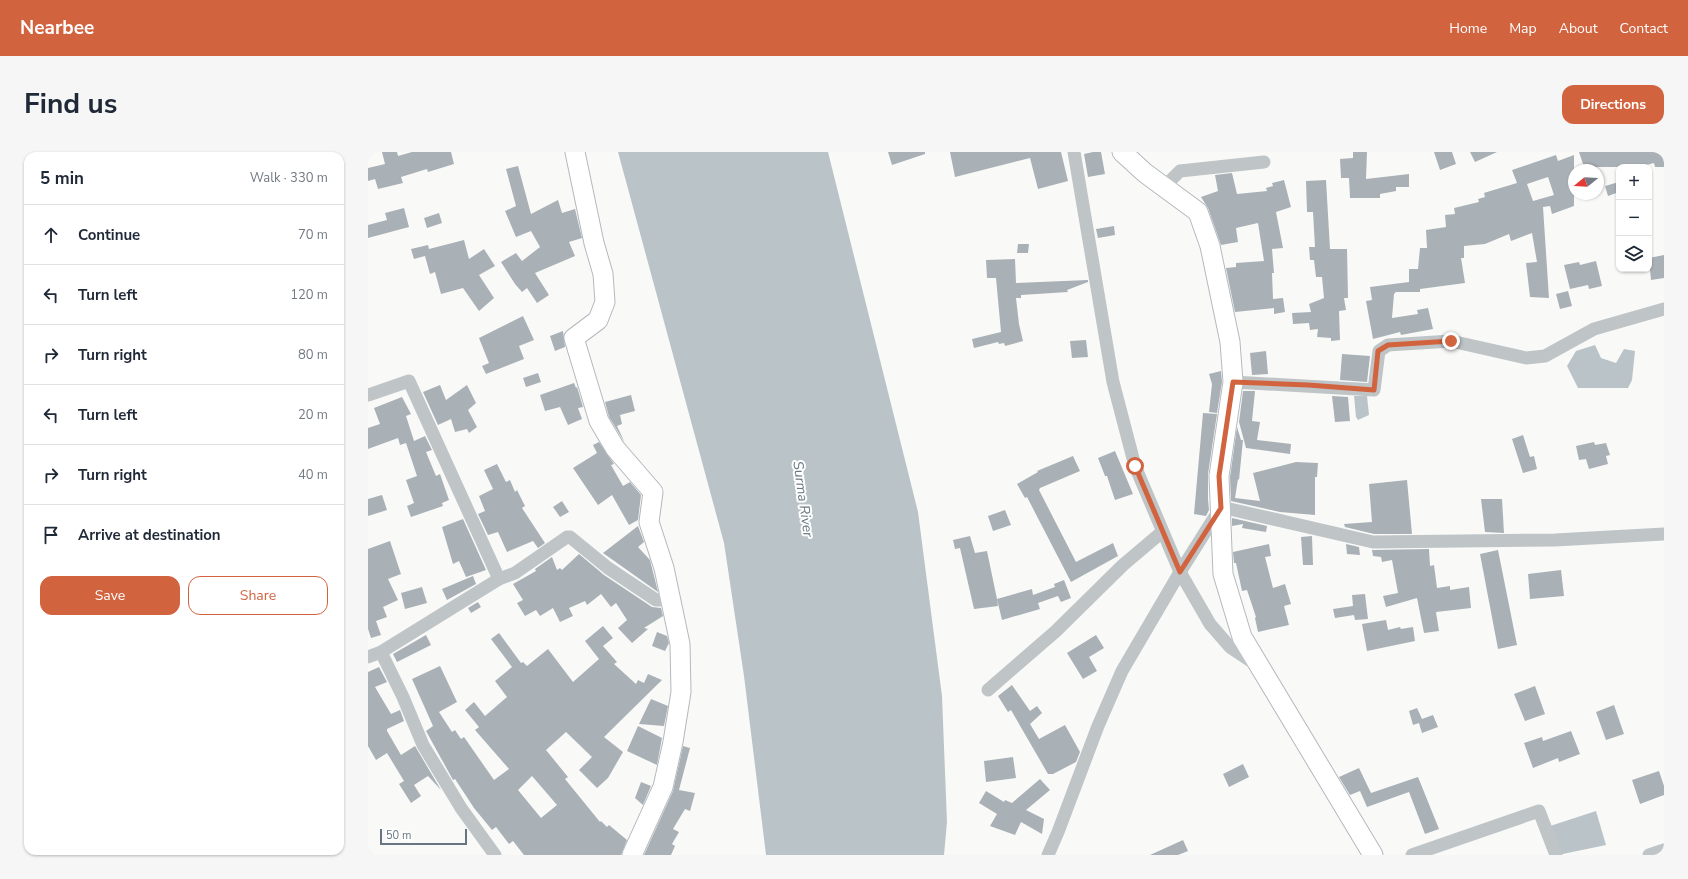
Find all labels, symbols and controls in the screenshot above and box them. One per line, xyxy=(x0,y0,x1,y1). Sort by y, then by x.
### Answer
text: Nearbee xyxy=(20,15,94,41)
text: Home xyxy=(1449,19,1487,38)
text: Map xyxy=(1509,19,1537,38)
text: About xyxy=(1559,19,1598,38)
text: Contact xyxy=(1620,19,1668,38)
text: Find us xyxy=(24,85,118,123)
button: Directions xyxy=(1562,85,1664,124)
north arrow xyxy=(1568,164,1604,200)
map controls xyxy=(1616,164,1652,272)
button: + xyxy=(1616,164,1652,200)
text: 5 min xyxy=(40,167,84,190)
text: Walk · 330 m xyxy=(250,169,328,187)
button: − xyxy=(1616,200,1652,236)
icon: ahead xyxy=(40,224,62,246)
text: Continue xyxy=(78,225,140,245)
text: 70 m xyxy=(298,226,328,244)
button: layers xyxy=(1616,236,1652,272)
icon: left xyxy=(40,284,62,306)
text: Turn left xyxy=(78,285,137,305)
text: 120 m xyxy=(290,286,328,304)
route end xyxy=(1442,332,1460,350)
icon: right xyxy=(40,344,62,366)
text: Turn right xyxy=(78,345,147,365)
text: 80 m xyxy=(298,346,328,364)
icon: left xyxy=(40,404,62,426)
text: Turn left xyxy=(78,405,137,425)
text: 20 m xyxy=(298,406,328,424)
route start xyxy=(1126,457,1144,475)
water label: Surma River xyxy=(788,460,818,539)
icon: right xyxy=(40,464,62,486)
text: Turn right xyxy=(78,465,147,485)
text: 40 m xyxy=(298,466,328,484)
icon: arrive xyxy=(40,524,62,546)
text: Arrive at destination xyxy=(78,525,221,545)
button: Save xyxy=(40,576,180,615)
button: Share xyxy=(188,576,328,615)
scale bar xyxy=(380,827,467,846)
text: 50 m xyxy=(386,828,411,843)

